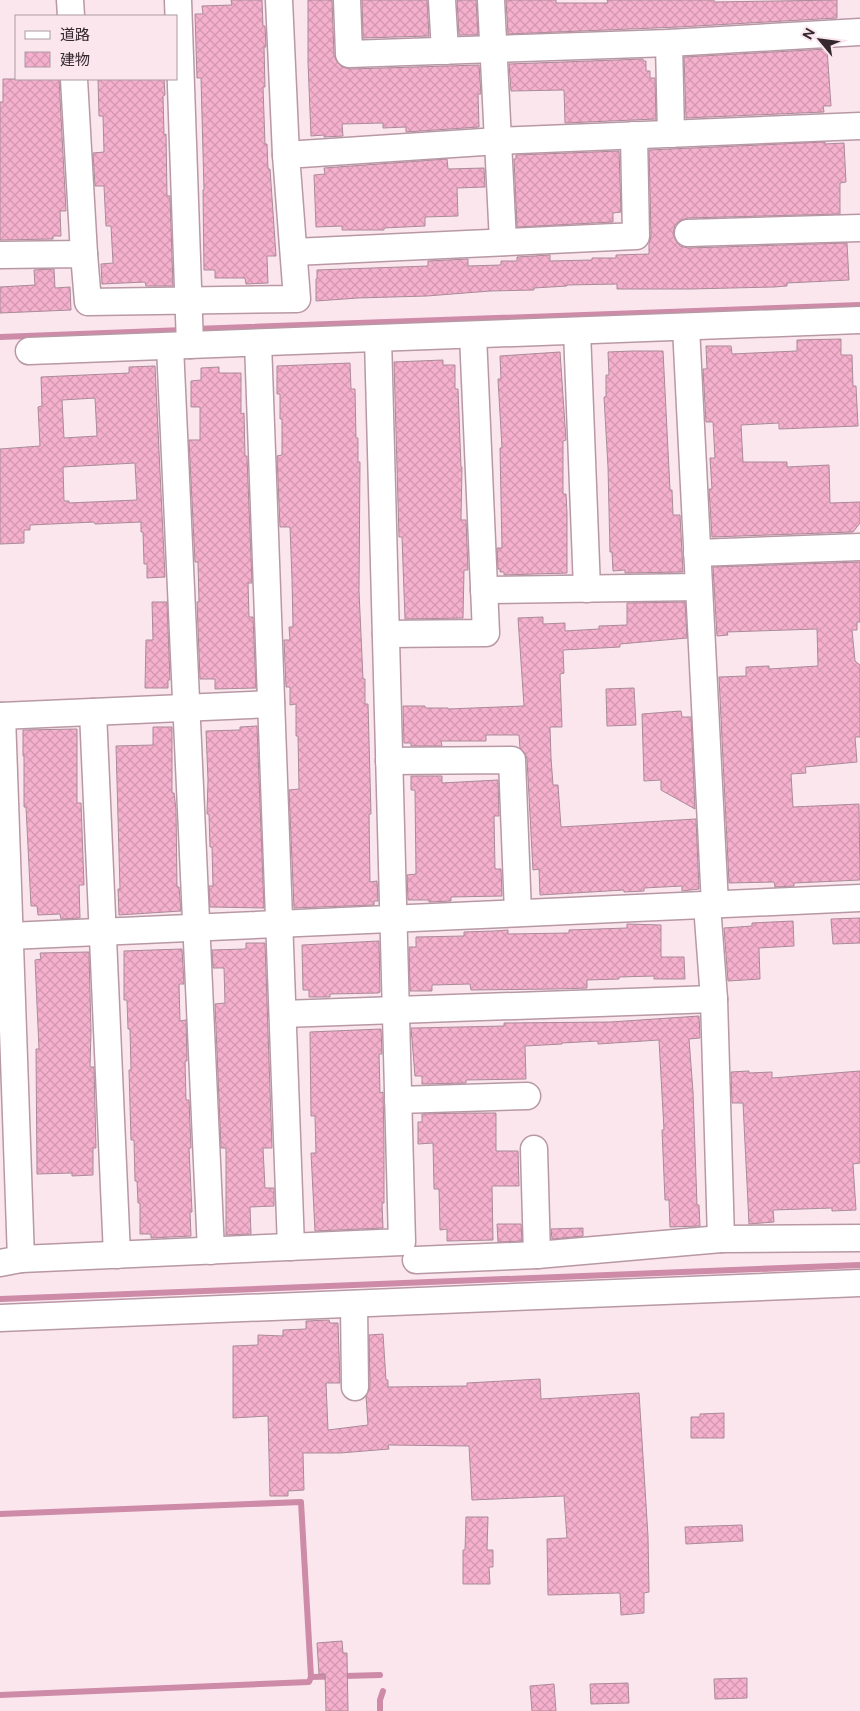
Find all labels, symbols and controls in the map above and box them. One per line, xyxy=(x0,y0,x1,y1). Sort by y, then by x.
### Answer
legend xyxy=(15,15,178,80)
north arrow xyxy=(795,15,845,65)
text: 道路 xyxy=(60,25,90,45)
text: N xyxy=(798,25,819,43)
text: 建物 xyxy=(60,50,90,70)

